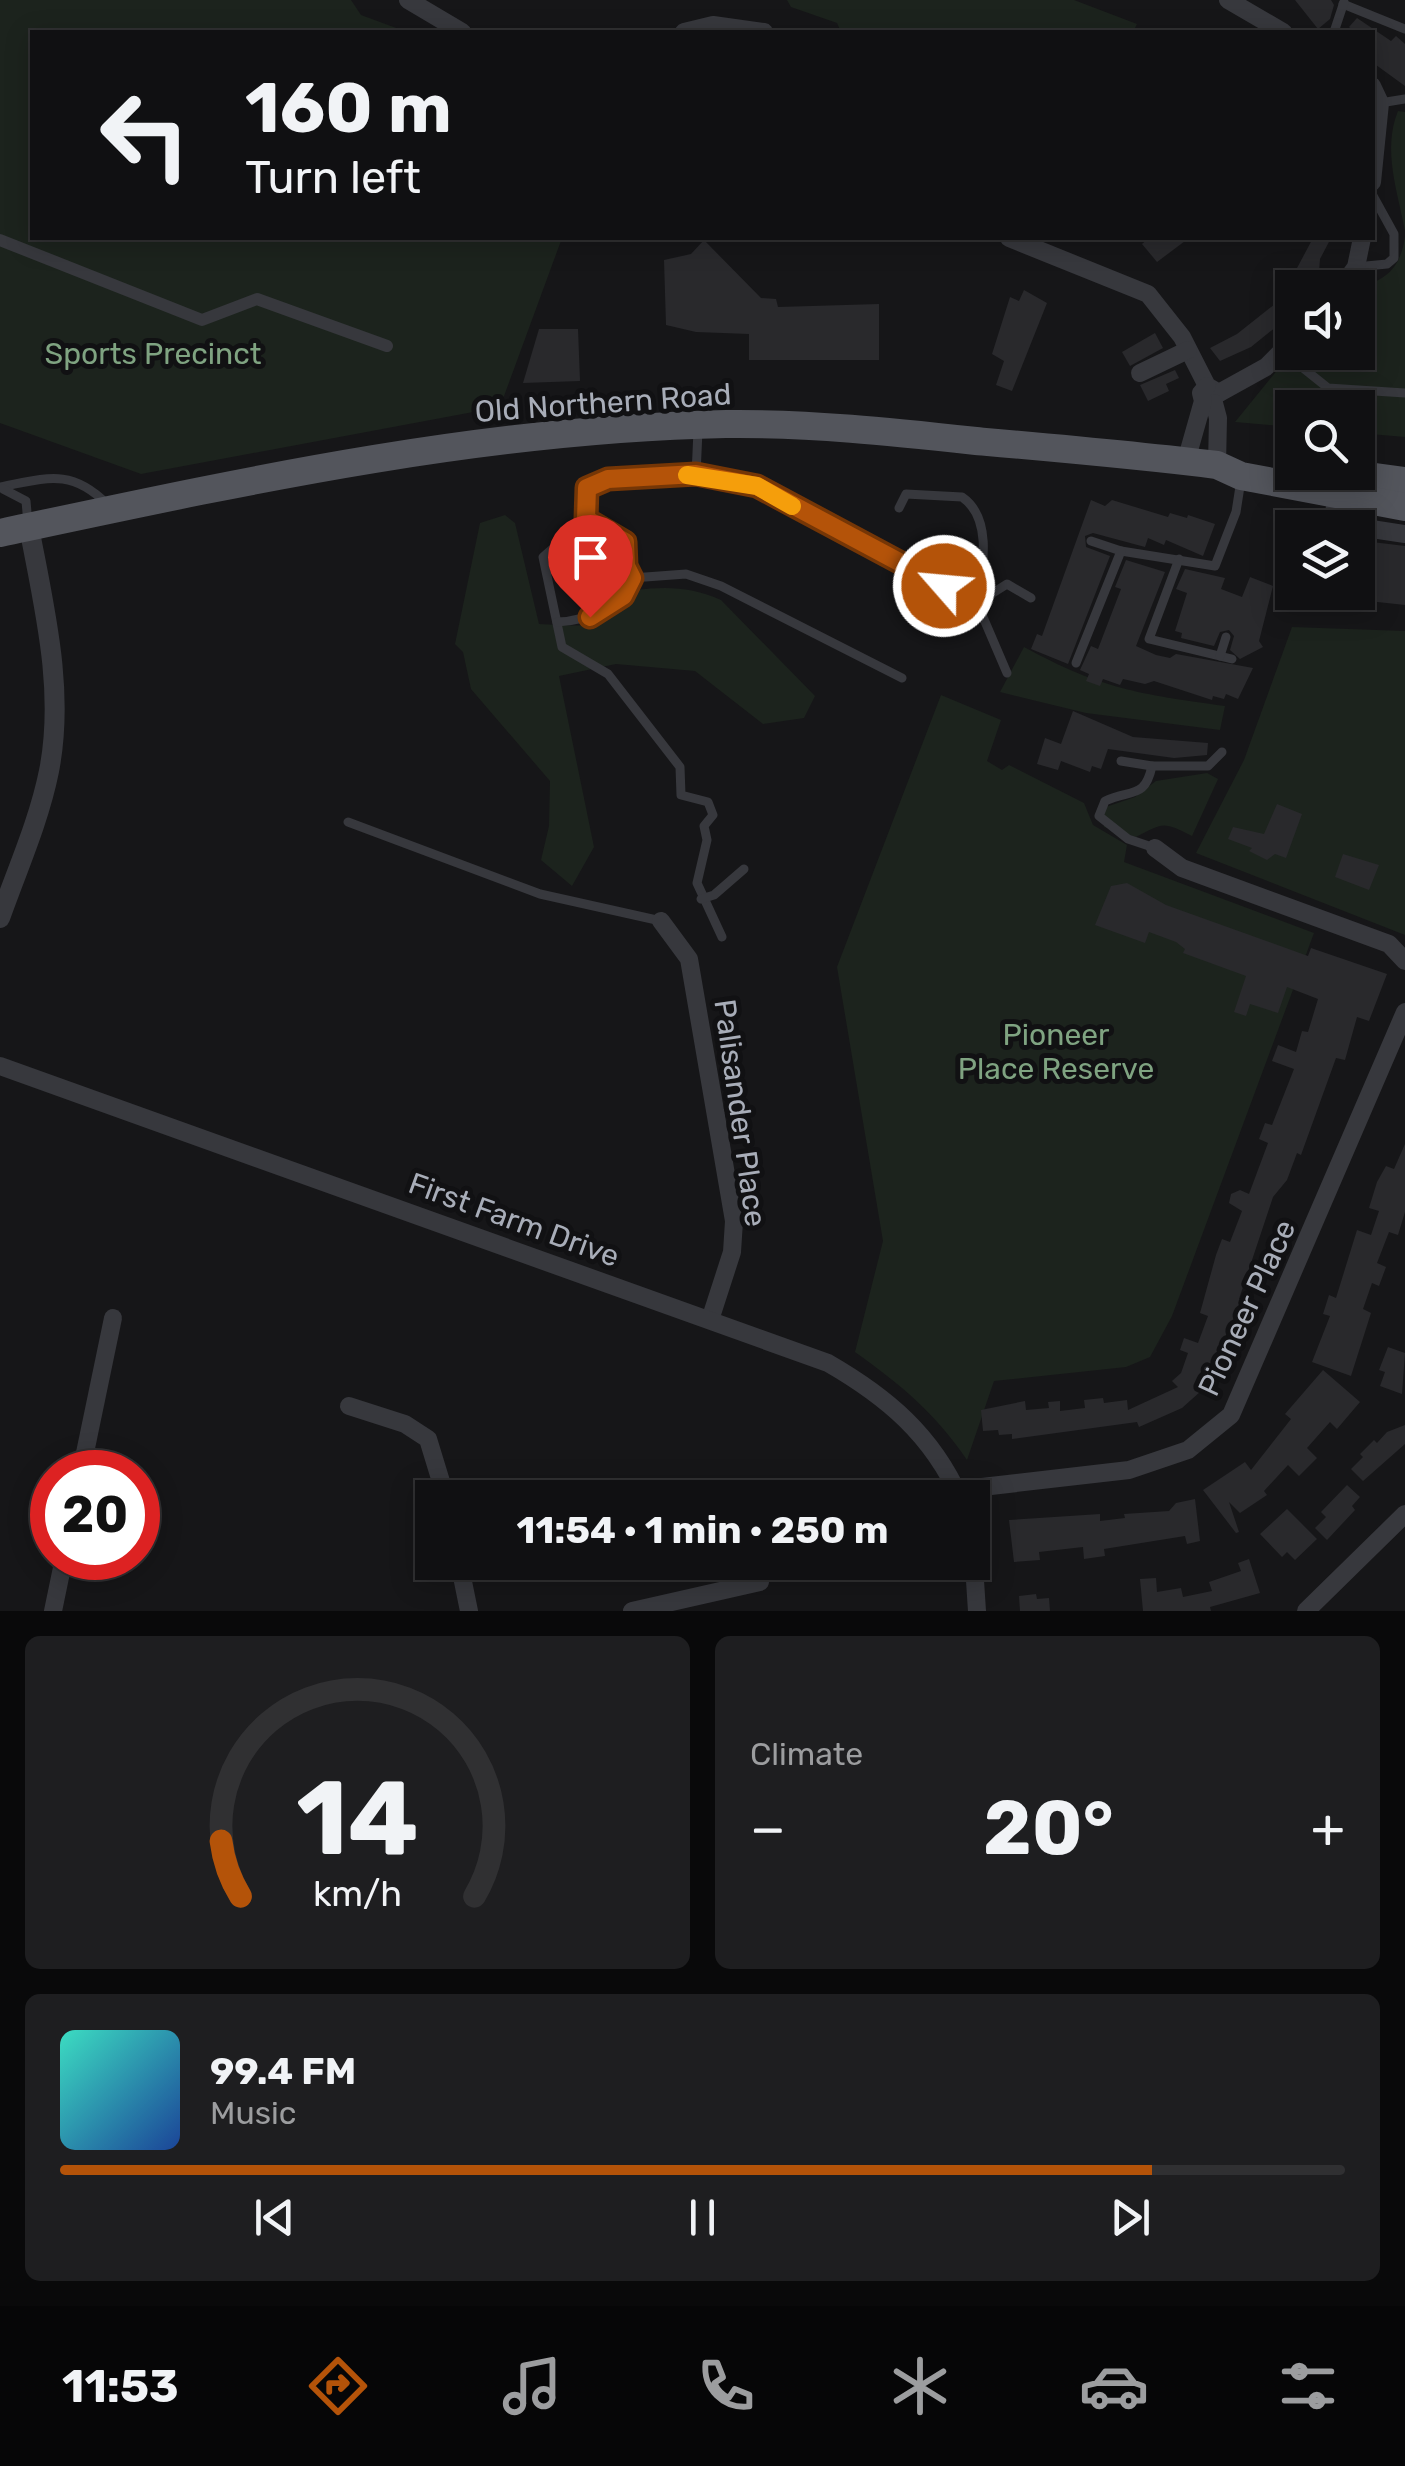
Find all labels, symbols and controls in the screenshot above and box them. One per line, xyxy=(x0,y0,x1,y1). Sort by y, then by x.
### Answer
text: 160 m xyxy=(245,67,452,150)
icon: left xyxy=(80,70,210,200)
text: Turn left xyxy=(245,151,421,204)
map controls xyxy=(1275,270,1375,610)
button: sound xyxy=(1275,270,1375,370)
park label: Sports Precinct xyxy=(45,336,262,372)
street label: Old Northern Road xyxy=(474,376,732,430)
button: search xyxy=(1275,390,1375,490)
button: layers xyxy=(1275,510,1375,610)
pin xyxy=(548,515,633,618)
icon: arrive xyxy=(563,530,618,585)
position arrow xyxy=(892,534,996,638)
street label: Palisander Place xyxy=(706,997,774,1229)
park label: Pioneer Place Reserve xyxy=(958,1017,1154,1087)
street label: First Farm Drive xyxy=(404,1165,624,1275)
street label: Pioneer Place xyxy=(1191,1214,1303,1402)
speed limit sign: 20 xyxy=(30,1450,160,1580)
text: 11:54 · 1 min · 250 m xyxy=(517,1507,888,1553)
text: Climate xyxy=(750,1735,863,1773)
text: 14 xyxy=(296,1757,419,1880)
text: 20° xyxy=(983,1784,1114,1873)
text: − xyxy=(750,1796,786,1861)
text: + xyxy=(1311,1796,1345,1861)
text: km/h xyxy=(313,1873,402,1915)
text: 99.4 FM xyxy=(210,2048,356,2094)
text: Music xyxy=(210,2094,296,2132)
icon: previous xyxy=(247,2190,302,2245)
icon: pause xyxy=(675,2190,730,2245)
icon: next xyxy=(1103,2190,1158,2245)
icon: directions xyxy=(303,2351,373,2421)
icon: music xyxy=(497,2351,567,2421)
icon: phone xyxy=(691,2351,761,2421)
icon: climate xyxy=(885,2351,955,2421)
icon: car xyxy=(1079,2351,1149,2421)
icon: filters xyxy=(1273,2351,1343,2421)
text: 11:53 xyxy=(62,2360,179,2413)

